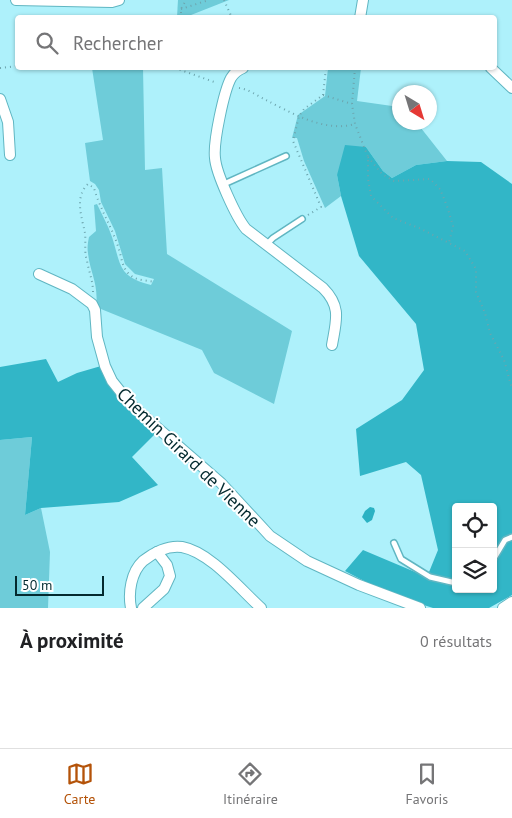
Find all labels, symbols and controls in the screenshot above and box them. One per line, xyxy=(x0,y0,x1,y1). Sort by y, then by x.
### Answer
search box xyxy=(15,15,497,70)
icon: search xyxy=(33,29,61,57)
text: Rechercher xyxy=(73,31,163,55)
north arrow xyxy=(392,85,437,130)
street label: Chemin Girard de Vienne xyxy=(112,382,266,532)
map controls xyxy=(452,503,497,593)
button: locate xyxy=(452,503,497,548)
button: layers xyxy=(452,548,497,593)
scale bar xyxy=(15,573,104,596)
text: 50 m xyxy=(22,576,52,594)
text: À proximité xyxy=(20,627,124,654)
text: 0 résultats xyxy=(420,631,492,651)
tab: Carte xyxy=(64,760,95,808)
tab: Itinéraire xyxy=(223,760,278,808)
tab: Favoris xyxy=(405,760,448,808)

